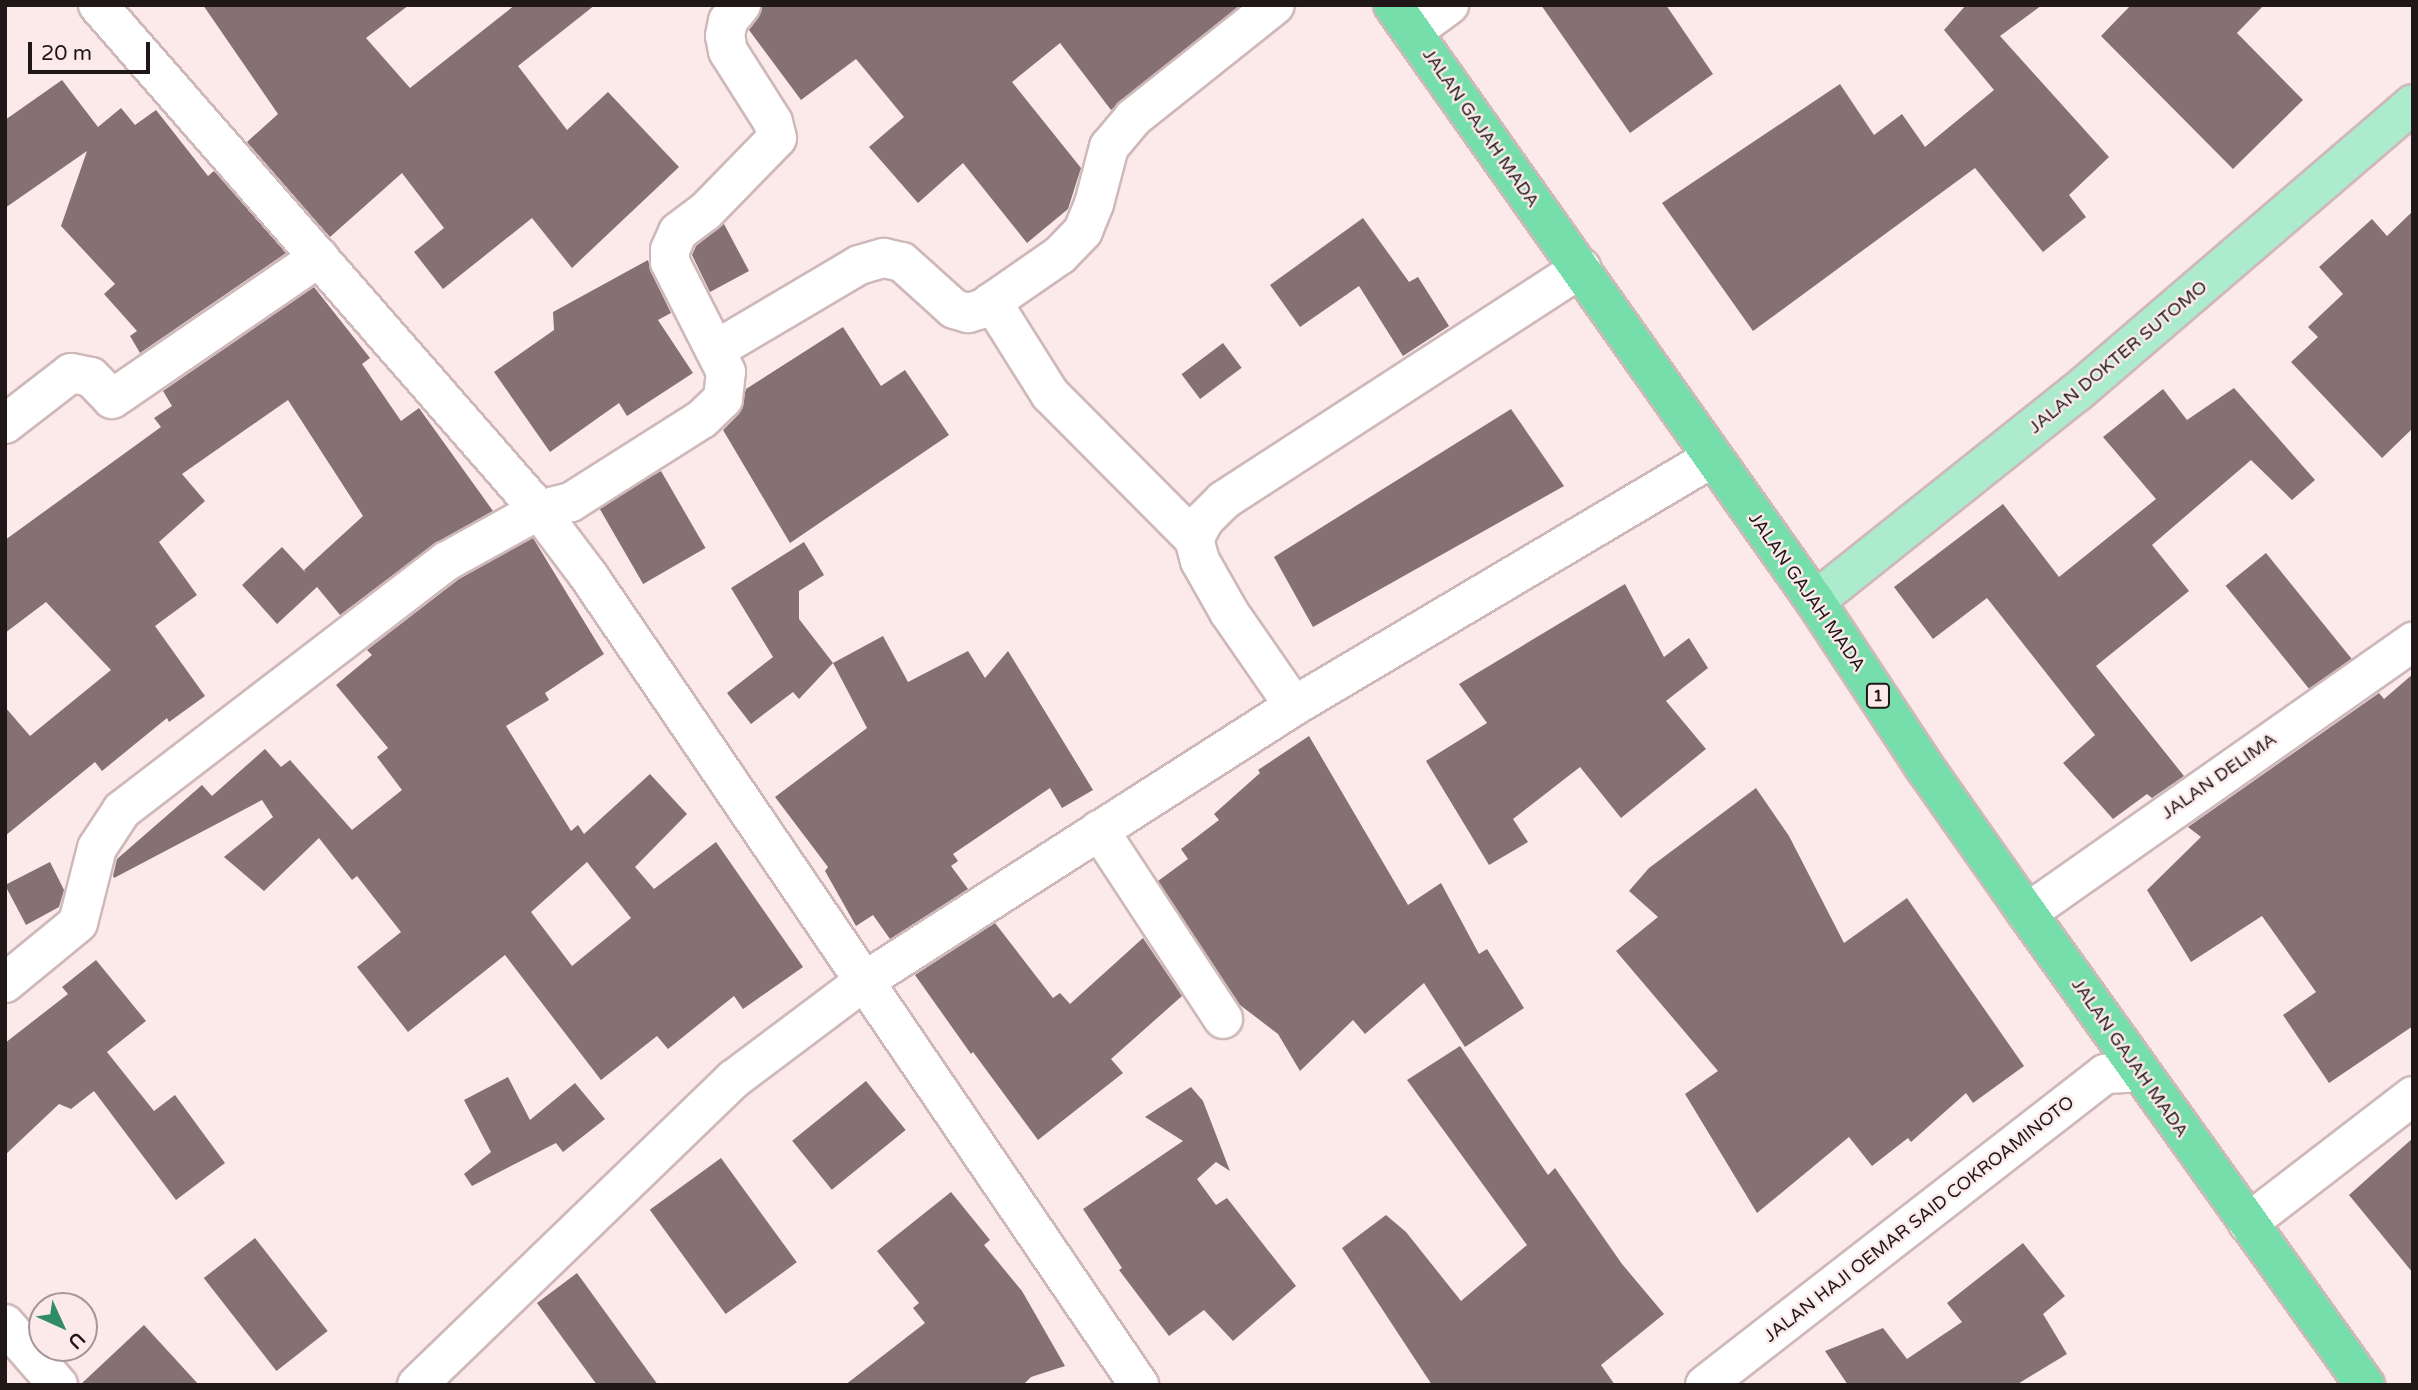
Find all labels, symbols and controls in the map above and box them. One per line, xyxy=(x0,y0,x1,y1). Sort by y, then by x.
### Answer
scale bar xyxy=(32,28,154,72)
text: 20 m xyxy=(41,41,92,66)
street label: JALAN GAJAH MADA xyxy=(1418,44,1544,212)
street label: JALAN DOKTER SUTOMO xyxy=(2024,276,2212,438)
street label: JALAN GAJAH MADA xyxy=(1744,508,1870,676)
road number: 1 xyxy=(1866,684,1890,708)
street label: JALAN DELIMA xyxy=(2157,728,2281,824)
street label: JALAN GAJAH MADA xyxy=(2067,974,2193,1142)
street label: JALAN HAJI OEMAR SAID COKROAMINOTO xyxy=(1760,1091,2078,1347)
north arrow xyxy=(28,1292,98,1362)
text: U xyxy=(64,1328,89,1353)

